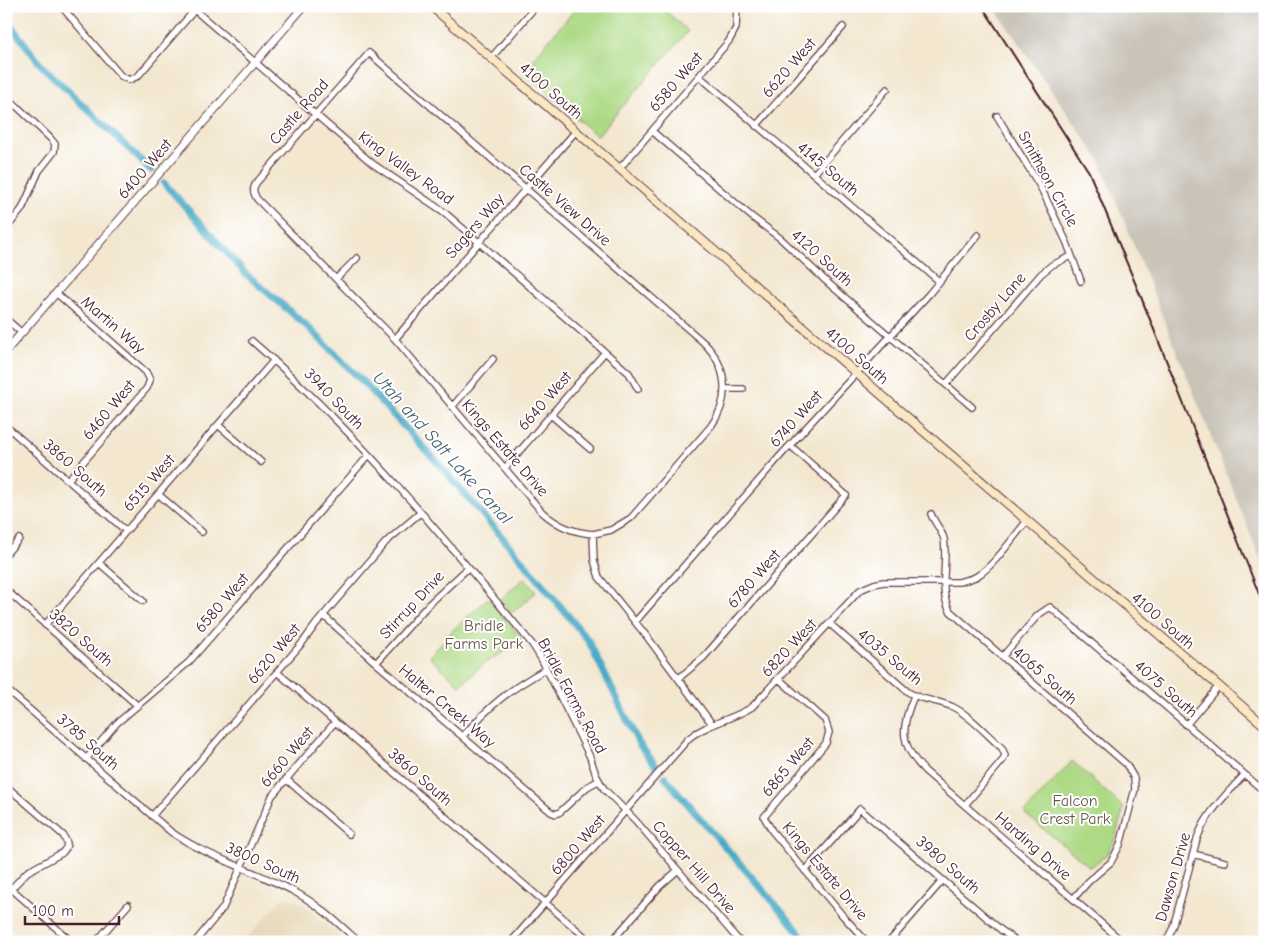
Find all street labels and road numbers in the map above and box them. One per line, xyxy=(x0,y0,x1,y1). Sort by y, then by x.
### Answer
street label: 6620 West xyxy=(758,34,820,101)
street label: 6580 West xyxy=(645,48,707,115)
street label: 4100 South xyxy=(516,59,586,123)
street label: Castle Road xyxy=(266,76,332,148)
street label: King Valley Road xyxy=(355,127,457,209)
street label: Smithson Circle xyxy=(1014,128,1082,230)
street label: 6400 West xyxy=(114,135,176,203)
street label: 4145 South xyxy=(794,138,862,200)
street label: Castle View Drive xyxy=(515,160,615,250)
street label: Sagers Way xyxy=(442,189,509,262)
street label: 4120 South xyxy=(788,226,856,290)
street label: Crosby Lane xyxy=(960,269,1030,345)
street label: Martin Way xyxy=(77,292,149,358)
street label: 4100 South xyxy=(822,324,892,388)
street label: 3940 South xyxy=(300,365,368,433)
street label: 6640 West xyxy=(515,368,576,434)
street label: 6460 West xyxy=(79,376,139,443)
street label: 6740 West xyxy=(766,387,826,451)
street label: Kings Estate Drive xyxy=(458,396,552,500)
street label: 3860 South xyxy=(39,435,111,501)
street label: 6515 West xyxy=(119,450,179,515)
street label: 6780 West xyxy=(724,546,785,612)
street label: Stirrup Drive xyxy=(376,567,448,643)
street label: 6580 West xyxy=(191,569,253,636)
street label: 4100 South xyxy=(1128,589,1198,653)
street label: 3820 South xyxy=(46,605,116,671)
street label: 6820 West xyxy=(758,615,821,681)
street label: 6620 West xyxy=(244,620,305,688)
street label: 4035 South xyxy=(854,625,926,689)
street label: Bridle Farms Road xyxy=(534,635,610,757)
street label: 4065 South xyxy=(1009,643,1081,709)
street label: 4075 South xyxy=(1131,657,1201,721)
street label: Halter Creek Way xyxy=(395,660,500,752)
street label: 3785 South xyxy=(53,710,123,774)
street label: 6660 West xyxy=(257,723,318,791)
street label: 6865 West xyxy=(758,733,818,800)
street label: 3860 South xyxy=(384,744,456,810)
street label: Harding Drive xyxy=(991,808,1075,884)
street label: 6800 West xyxy=(547,811,609,879)
street label: Copper Hill Drive xyxy=(649,817,739,917)
street label: Kings Estate Drive xyxy=(779,818,871,924)
street label: Dawson Drive xyxy=(1152,830,1194,924)
street label: 3980 South xyxy=(912,832,984,898)
street label: 3800 South xyxy=(223,839,303,887)

